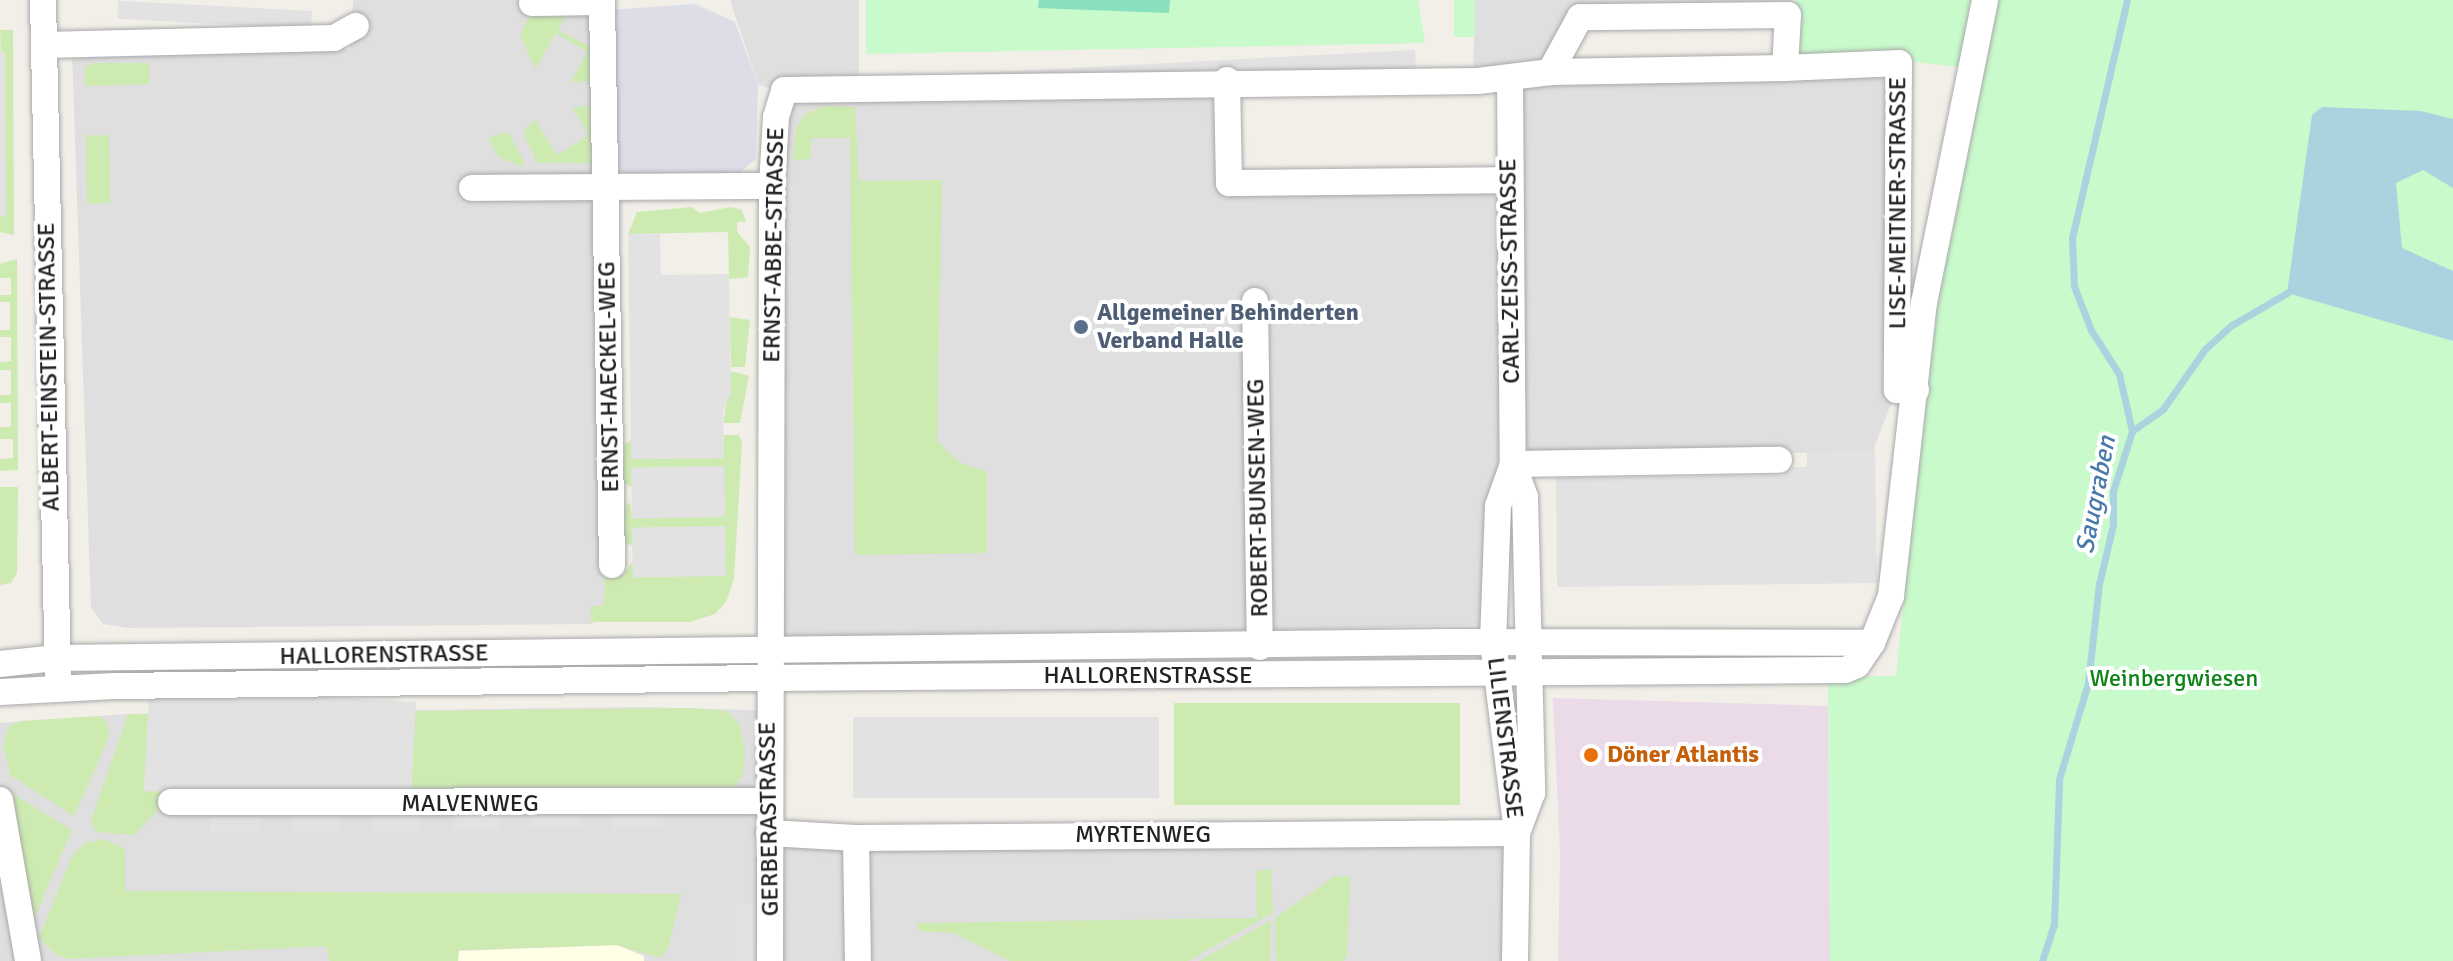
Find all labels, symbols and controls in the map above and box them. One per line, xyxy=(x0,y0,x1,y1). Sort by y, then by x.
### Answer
street label: LISE-MEITNER-STRASSE xyxy=(1884,77,1912,329)
street label: ERNST-ABBE-STRASSE xyxy=(758,127,790,363)
street label: CARL-ZEISS-STRASSE xyxy=(1494,158,1526,384)
street label: ALBERT-EINSTEIN-STRASSE xyxy=(32,222,66,512)
street label: ERNST-HAECKEL-WEG xyxy=(593,261,625,493)
place label: Allgemeiner Behinderten Verband Halle xyxy=(1097,299,1359,355)
marker: Allgemeiner Behinderten Verband Halle xyxy=(1072,318,1090,336)
street label: ROBERT-BUNSEN-WEG xyxy=(1242,378,1274,618)
water label: Saugraben xyxy=(2070,434,2124,556)
street label: HALLORENSTRASSE xyxy=(279,639,489,671)
street label: LILIENSTRASSE xyxy=(1481,656,1529,820)
street label: HALLORENSTRASSE xyxy=(1044,662,1252,690)
park label: Weinbergwiesen xyxy=(2090,665,2258,693)
street label: GERBERASTRASSE xyxy=(753,722,785,916)
place label: Döner Atlantis xyxy=(1607,741,1759,769)
marker: Döner Atlantis xyxy=(1582,746,1600,764)
street label: MALVENWEG xyxy=(401,790,539,818)
street label: MYRTENWEG xyxy=(1075,821,1211,849)

